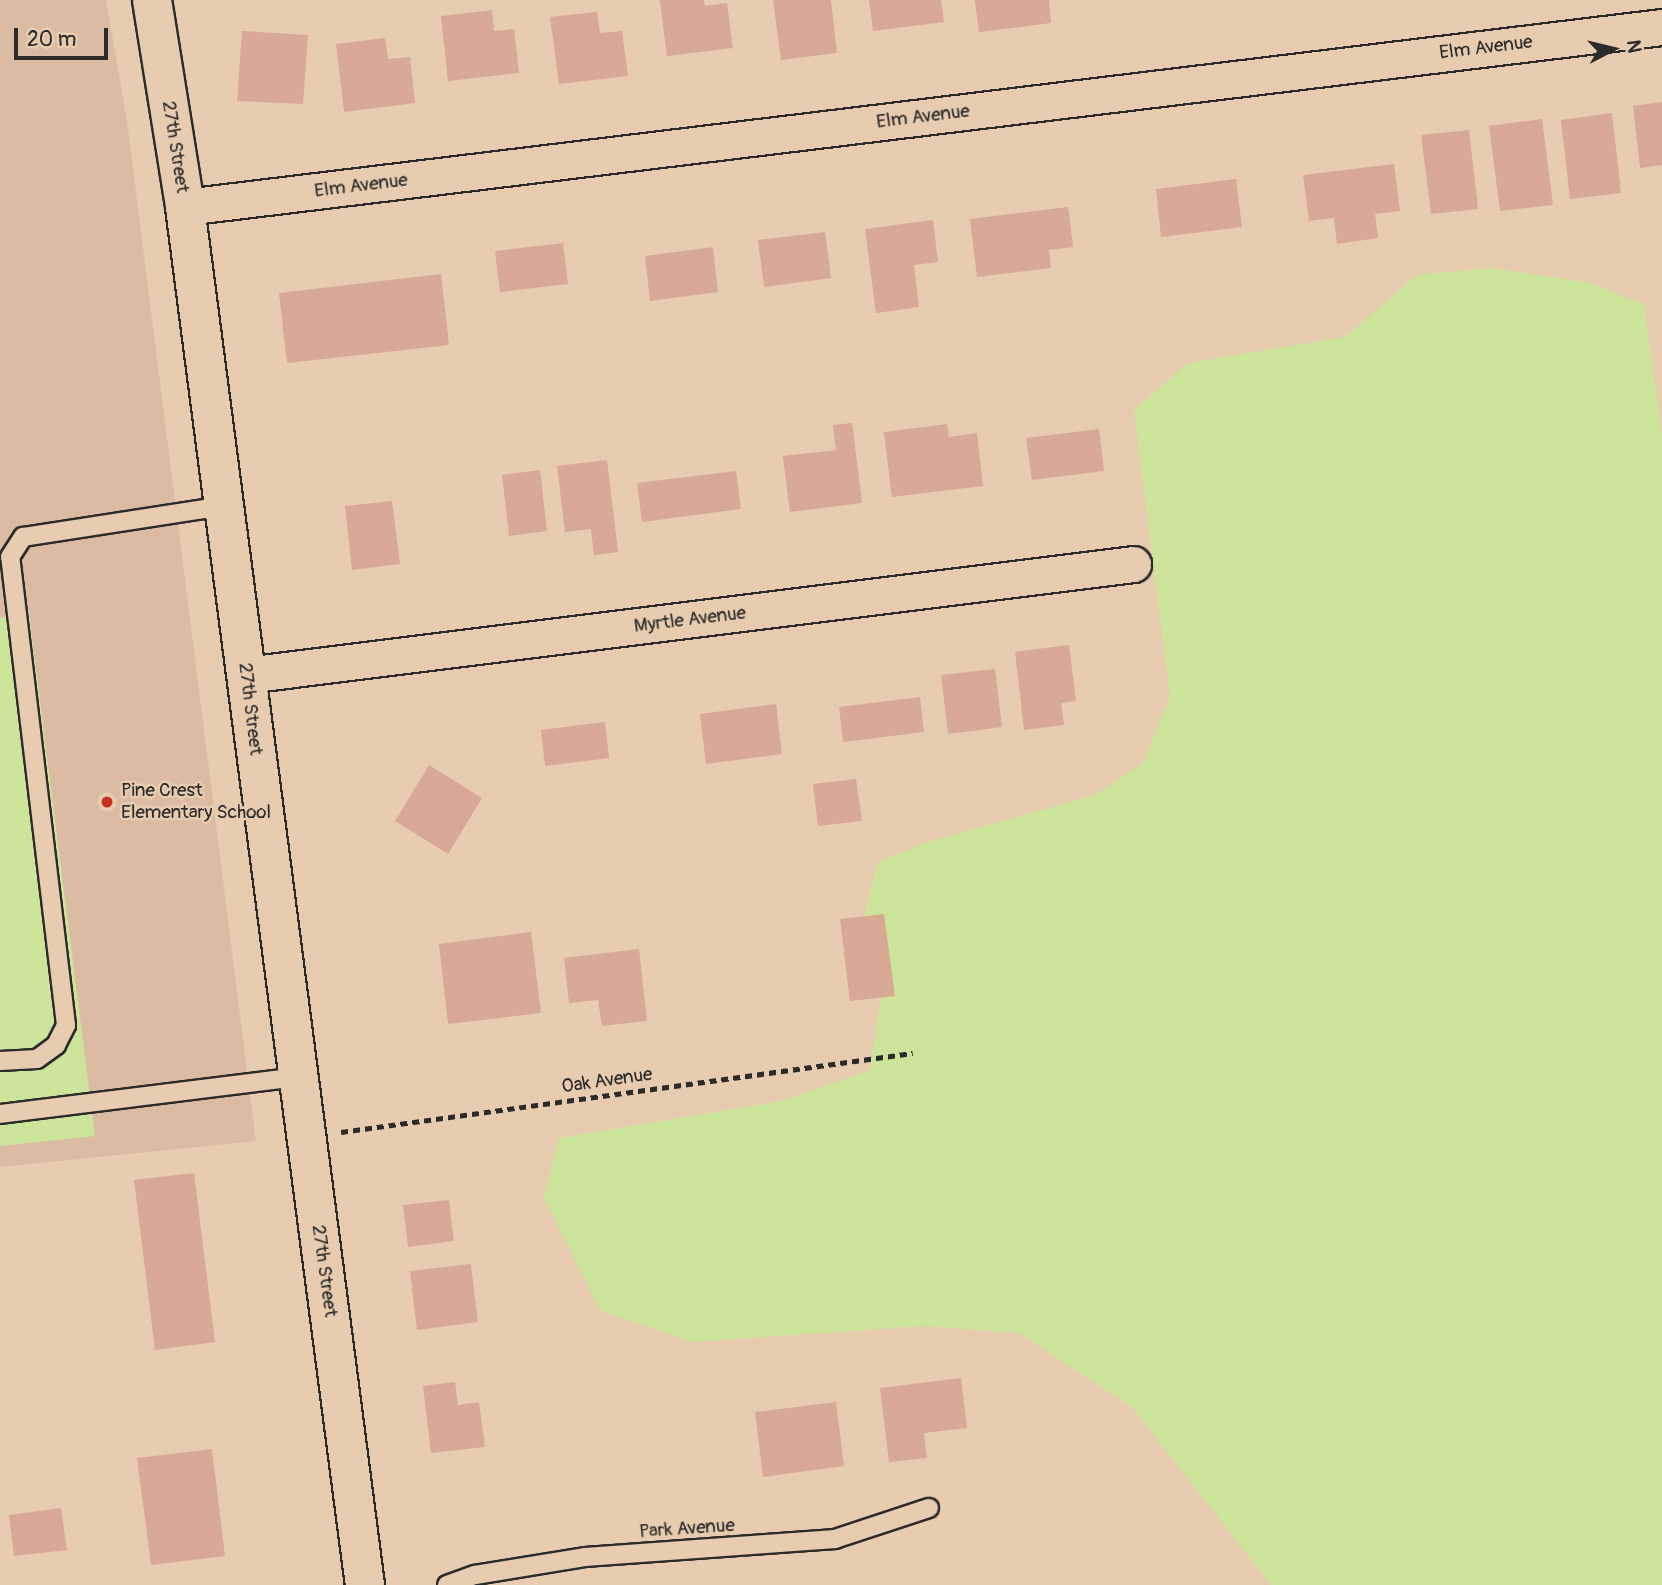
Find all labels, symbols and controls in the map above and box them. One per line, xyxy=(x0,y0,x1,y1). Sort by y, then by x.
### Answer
scale bar xyxy=(18,14,112,58)
north arrow xyxy=(1578,14,1648,84)
text: 20 m xyxy=(27,26,76,53)
street label: Elm Avenue xyxy=(1438,31,1534,65)
text: N xyxy=(1621,39,1647,54)
street label: 27th Street xyxy=(156,99,194,195)
street label: Elm Avenue xyxy=(875,100,971,134)
street label: Elm Avenue xyxy=(313,169,409,203)
street label: Myrtle Avenue xyxy=(633,602,747,638)
street label: 27th Street xyxy=(233,662,267,756)
place label: Pine Crest Elementary School xyxy=(121,780,271,824)
marker: Pine Crest Elementary School xyxy=(99,794,115,810)
street label: Oak Avenue xyxy=(560,1063,654,1099)
street label: 27th Street xyxy=(306,1223,342,1319)
street label: Park Avenue xyxy=(638,1514,736,1544)

